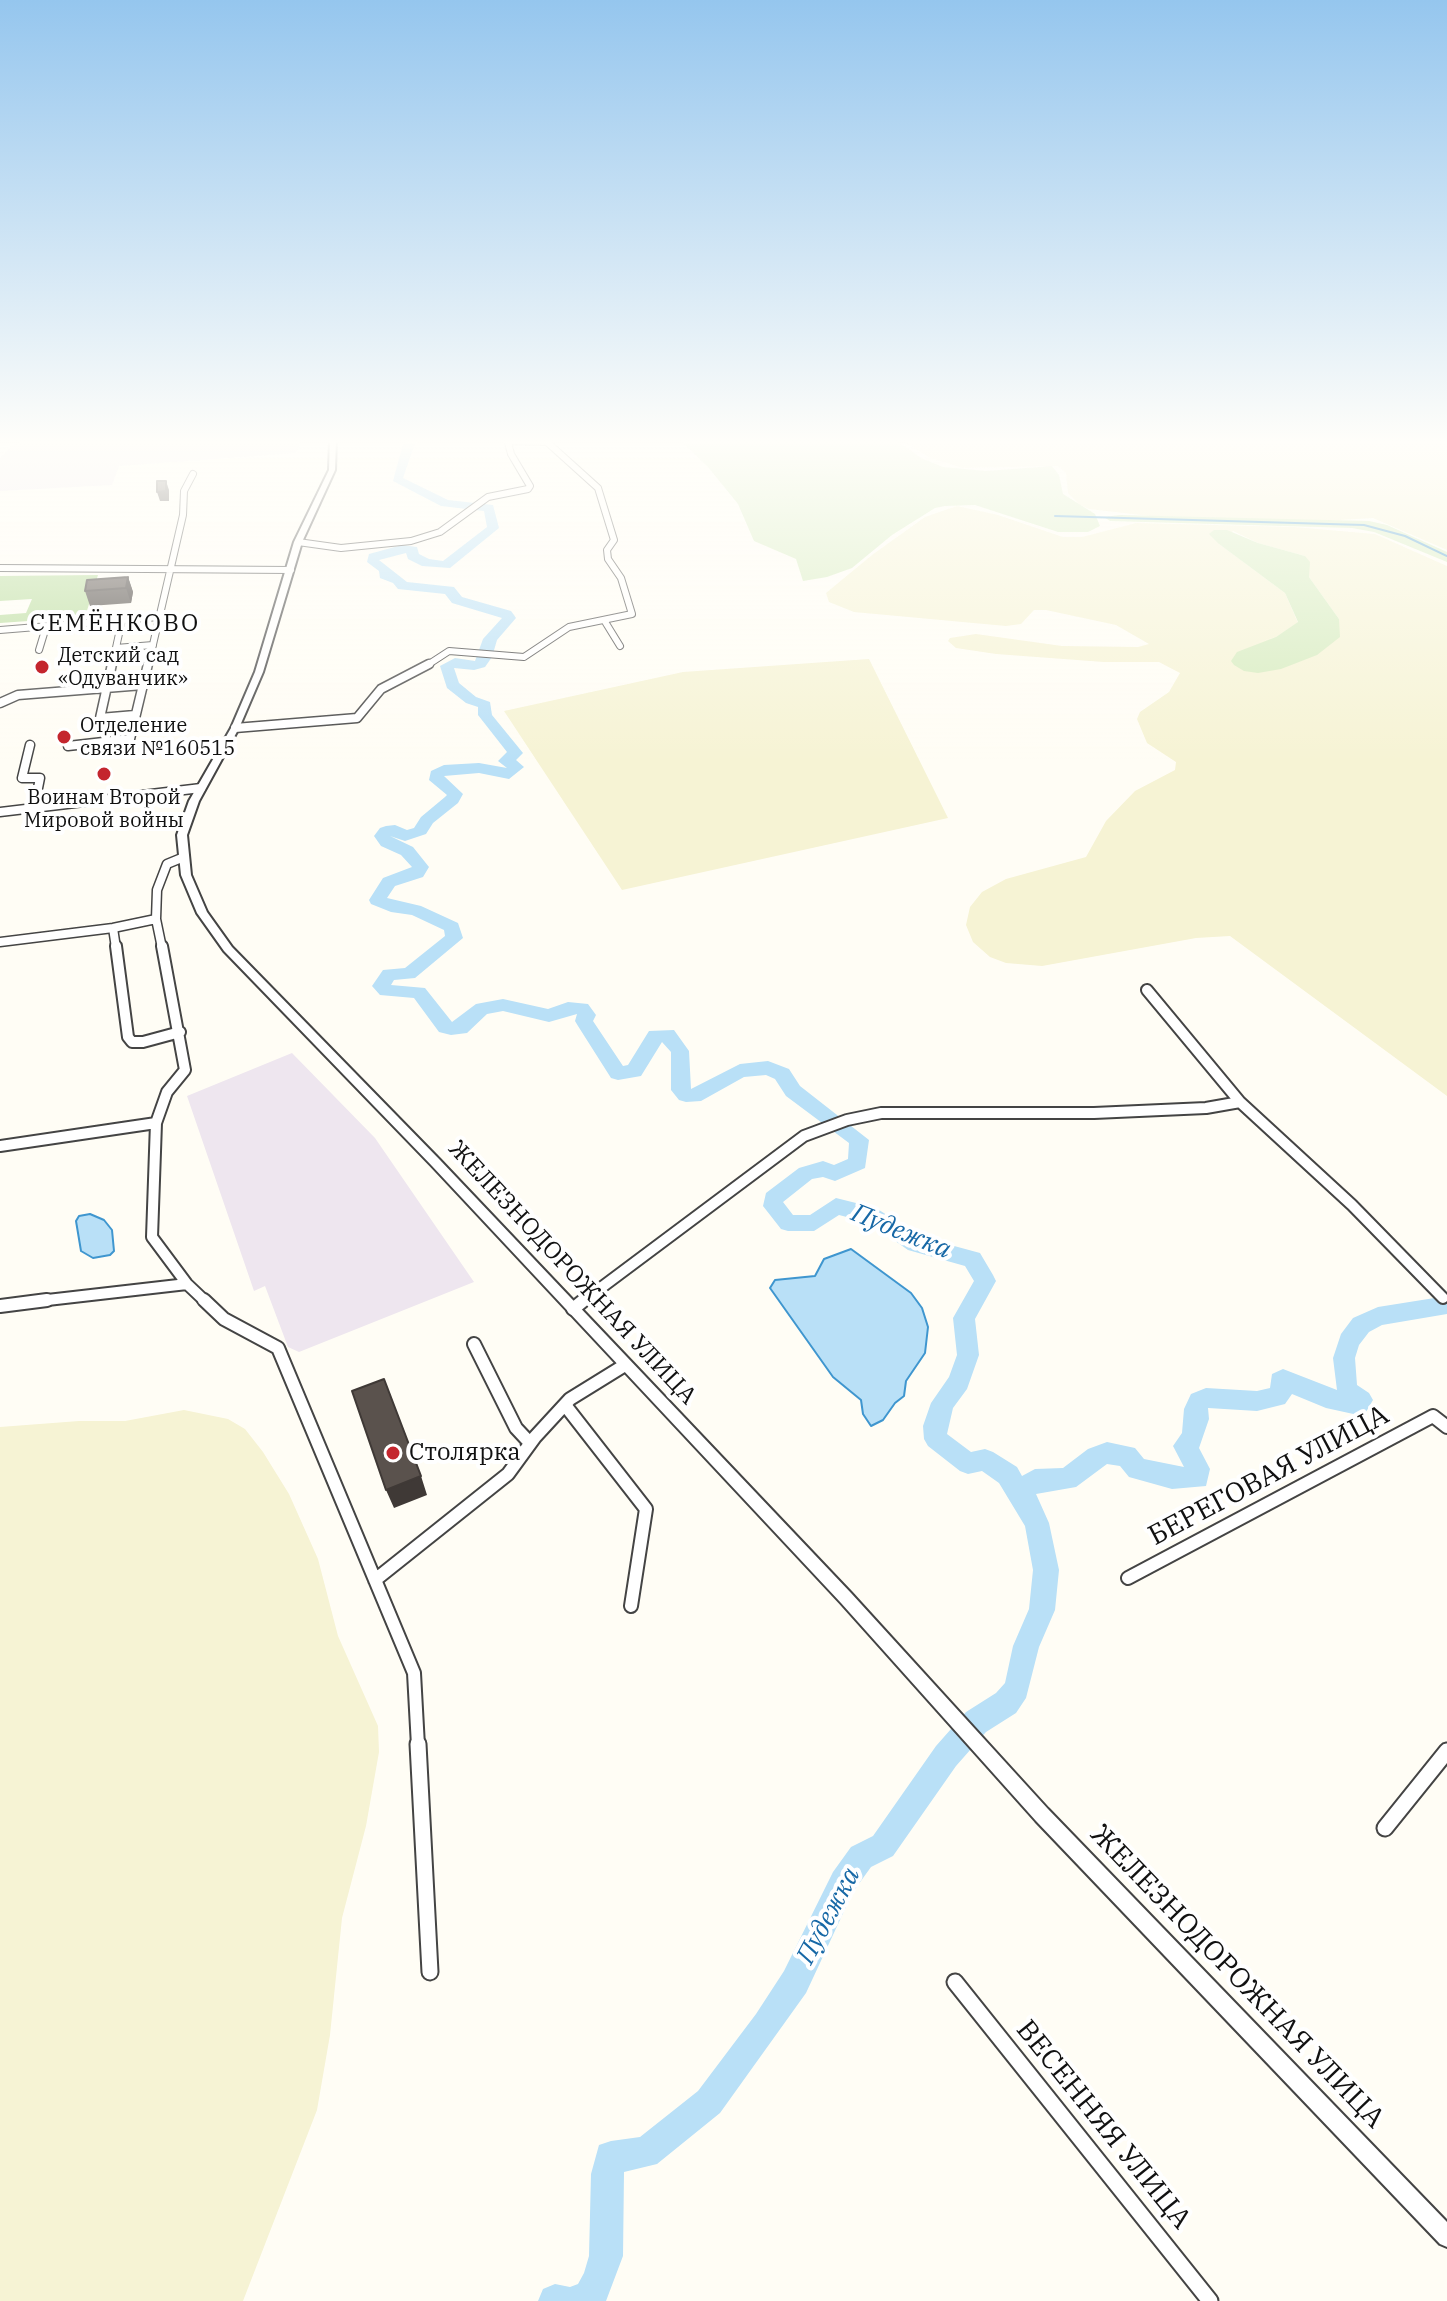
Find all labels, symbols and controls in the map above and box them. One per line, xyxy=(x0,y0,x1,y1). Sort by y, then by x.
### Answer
district label: СЕМЁНКОВО xyxy=(30,610,200,638)
place label: Детский сад «Одуванчик» xyxy=(58,644,188,691)
marker: Детский сад «Одуванчик» xyxy=(33,658,51,676)
place label: Отделение связи №160515 xyxy=(80,714,235,761)
marker: Отделение связи №160515 xyxy=(55,728,73,746)
marker: Воинам Второй Мировой войны xyxy=(95,765,113,783)
place label: Воинам Второй Мировой войны xyxy=(24,786,184,833)
street label: ЖЕЛЕЗНОДОРОЖНАЯ УЛИЦА xyxy=(442,1135,702,1411)
water label: Пудежка xyxy=(847,1198,955,1266)
street label: БЕРЕГОВАЯ УЛИЦА xyxy=(1143,1398,1395,1554)
place label: Столярка xyxy=(409,1439,521,1467)
marker: Столярка xyxy=(384,1444,402,1462)
street label: ЖЕЛЕЗНОДОРОЖНАЯ УЛИЦА xyxy=(1083,1818,1391,2136)
water label: Пудежка xyxy=(791,1862,867,1970)
street label: ВЕСЕННЯЯ УЛИЦА xyxy=(1008,2014,1198,2236)

